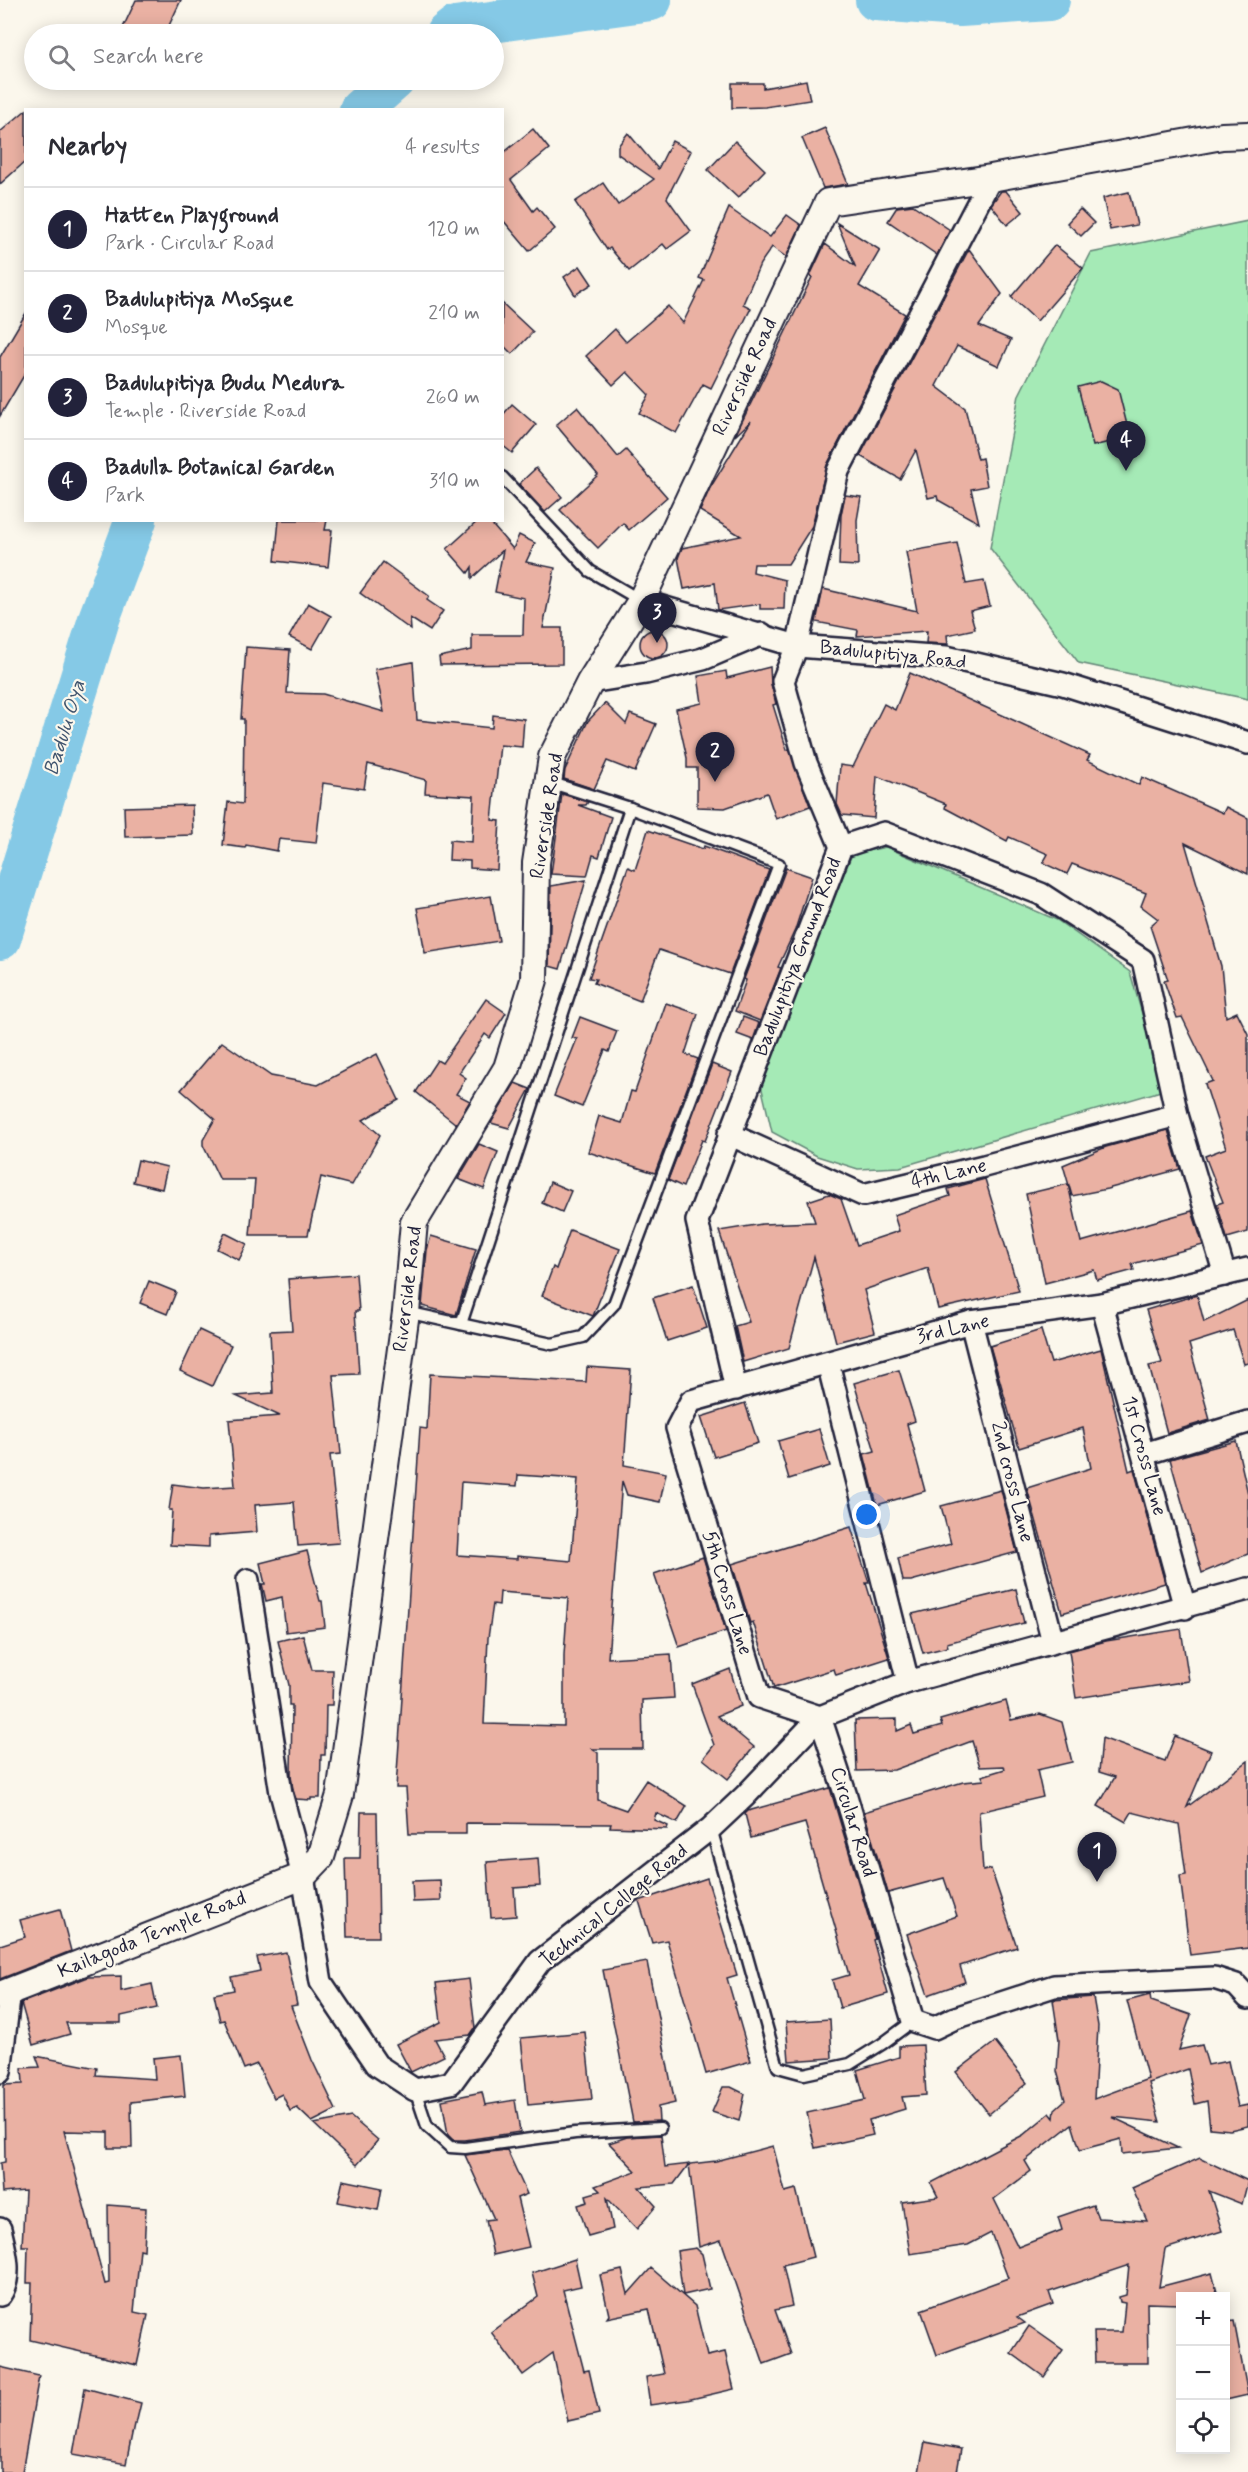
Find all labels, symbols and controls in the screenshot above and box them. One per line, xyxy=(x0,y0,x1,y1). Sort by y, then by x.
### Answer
search box xyxy=(24,24,504,90)
icon: search xyxy=(45,41,78,74)
text: Search here xyxy=(93,43,204,71)
text: Nearby xyxy=(48,130,127,164)
text: 4 results xyxy=(405,134,480,161)
text: Hatten Playground xyxy=(105,202,279,230)
text: 1 xyxy=(63,216,72,243)
text: 120 m xyxy=(427,216,480,243)
text: Park · Circular Road xyxy=(105,230,274,257)
text: Badulupitiya Mosque xyxy=(105,286,294,314)
text: 2 xyxy=(63,300,72,327)
text: 210 m xyxy=(428,300,480,327)
text: Mosque xyxy=(105,314,168,341)
street label: Riverside Road xyxy=(706,314,784,440)
text: Badulupitiya Budu Medura xyxy=(105,370,344,398)
text: 3 xyxy=(63,384,72,411)
text: 260 m xyxy=(426,384,480,411)
text: Temple · Riverside Road xyxy=(105,398,306,425)
pin: 4 xyxy=(1106,422,1146,471)
text: Badulla Botanical Garden xyxy=(105,454,335,482)
text: 4 xyxy=(62,468,73,495)
text: 310 m xyxy=(429,468,480,495)
text: Park xyxy=(105,482,145,509)
pin: 3 xyxy=(638,594,676,643)
street label: Badulupitiya Road xyxy=(818,634,968,676)
water label: Badulu Oya xyxy=(37,677,93,779)
pin: 2 xyxy=(696,732,734,782)
street label: Riverside Road xyxy=(524,751,570,881)
street label: Badulupitiya Ground Road xyxy=(748,854,848,1060)
street label: 4th Lane xyxy=(909,1152,989,1196)
street label: Riverside Road xyxy=(387,1225,429,1353)
street label: 3rd Lane xyxy=(914,1308,992,1350)
street label: 1st Cross Lane xyxy=(1115,1393,1173,1519)
street label: 2nd cross Lane xyxy=(984,1419,1040,1545)
your location xyxy=(852,1500,881,1529)
street label: 5th Cross Lane xyxy=(695,1527,759,1659)
street label: Circular Road xyxy=(823,1764,883,1880)
pin: 1 xyxy=(1078,1832,1116,1882)
street label: Technical College Road xyxy=(534,1838,694,1974)
street label: Kailagoda Temple Road xyxy=(54,1885,251,1986)
map controls xyxy=(1176,2292,1230,2454)
button: + xyxy=(1176,2292,1230,2346)
button: − xyxy=(1176,2346,1230,2400)
button: locate xyxy=(1176,2400,1230,2454)

